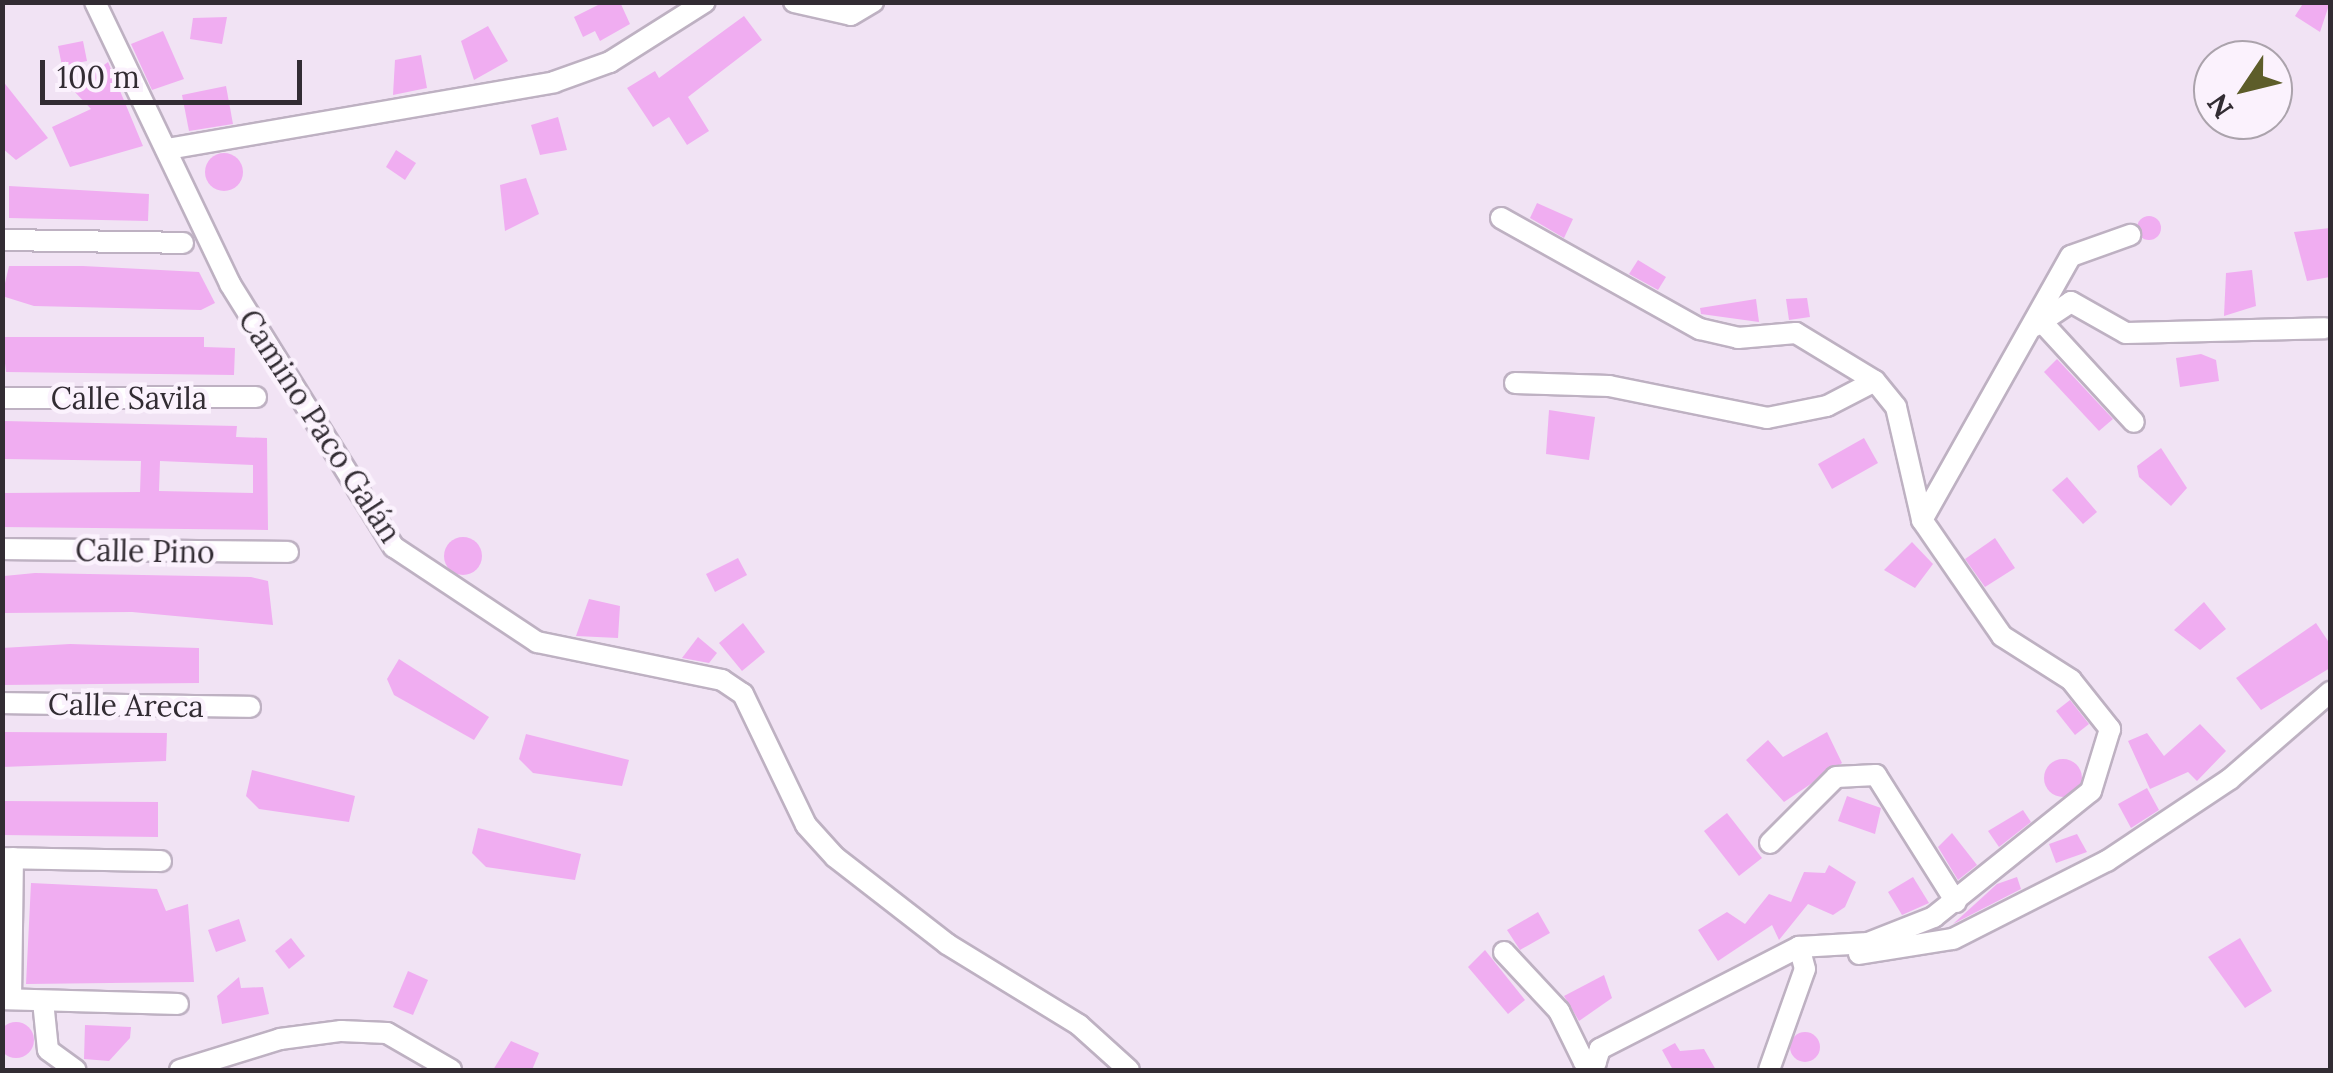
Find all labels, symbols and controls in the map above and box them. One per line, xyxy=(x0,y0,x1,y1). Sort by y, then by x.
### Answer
scale bar xyxy=(45,40,308,102)
north arrow xyxy=(2193,40,2293,140)
text: 100 m xyxy=(57,58,140,96)
text: N xyxy=(2199,87,2241,125)
street label: Camino Paco Galán xyxy=(231,303,409,549)
street label: Calle Savila xyxy=(51,380,207,416)
street label: Calle Pino xyxy=(75,532,215,570)
street label: Calle Areca xyxy=(48,686,204,724)

